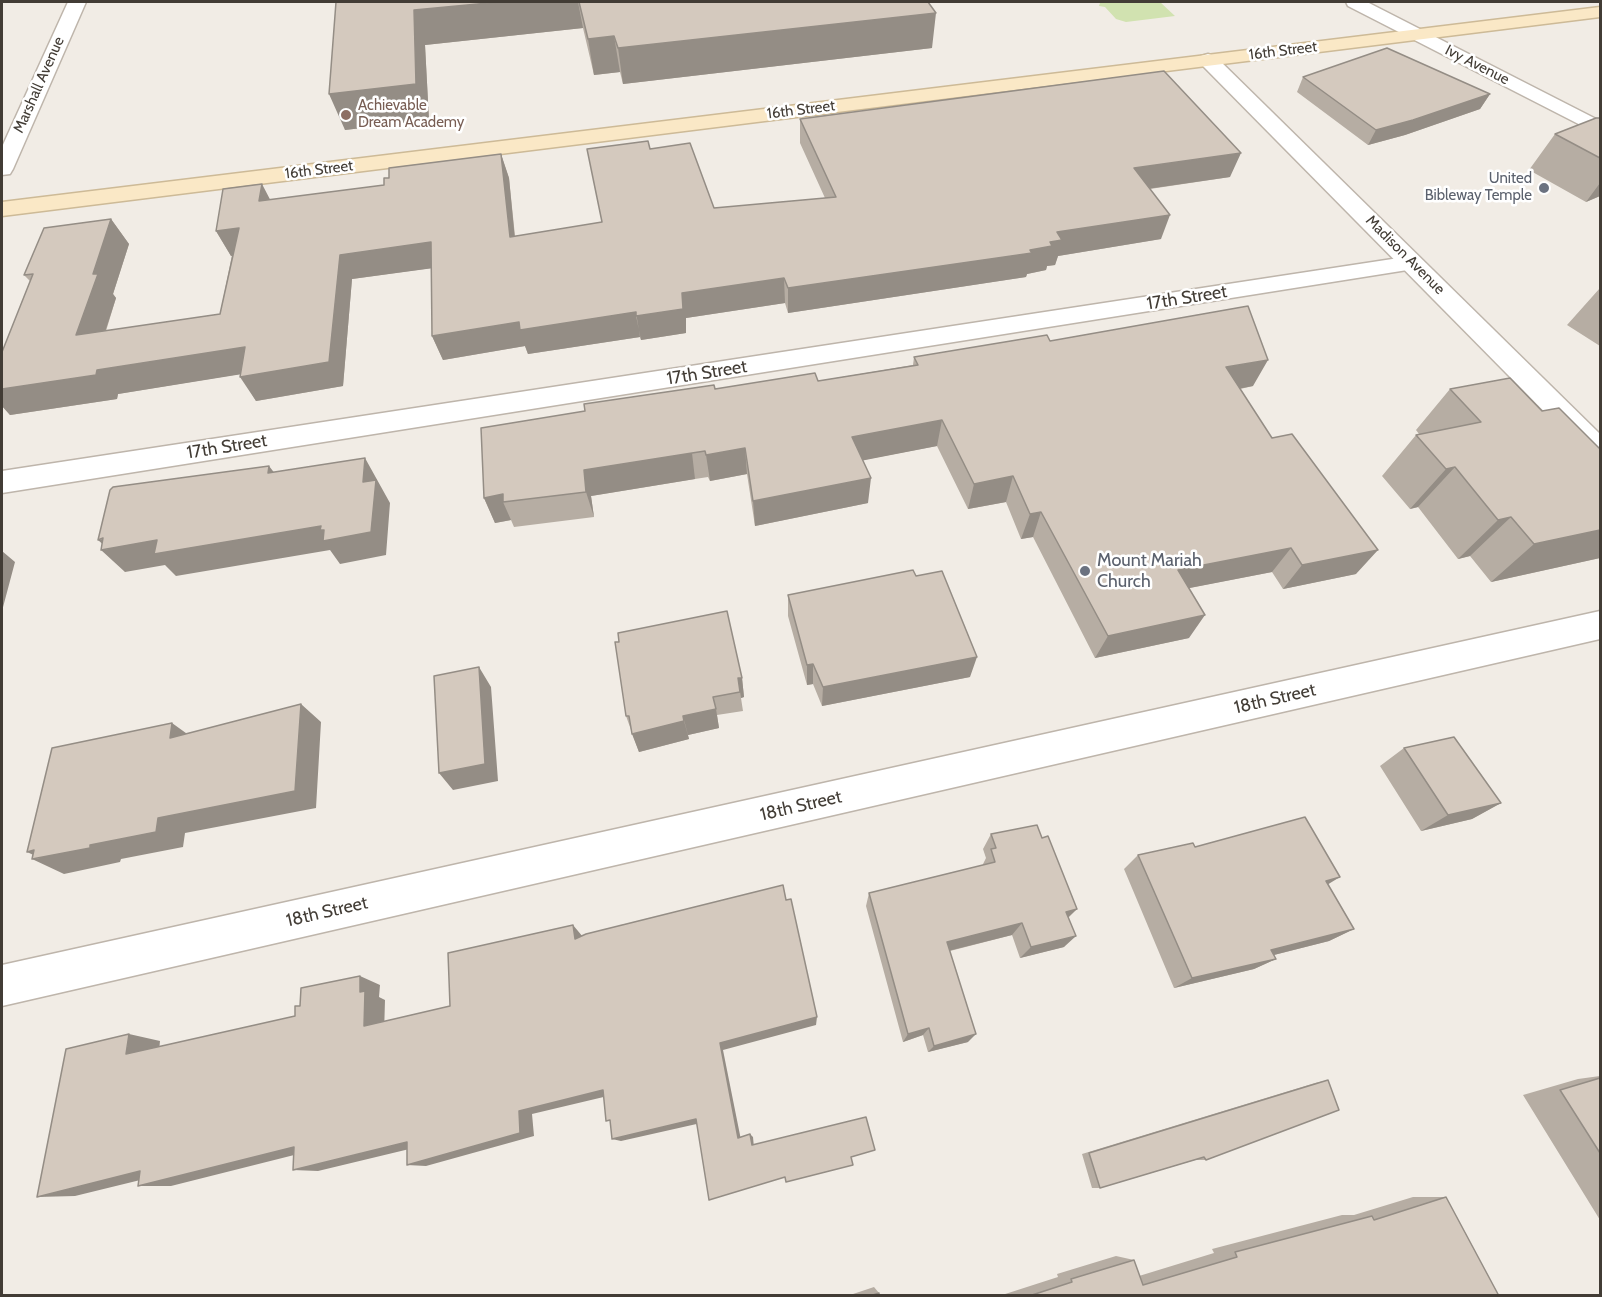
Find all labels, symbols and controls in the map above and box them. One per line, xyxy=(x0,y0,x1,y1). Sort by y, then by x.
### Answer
street label: Marshall Avenue xyxy=(10,34,68,136)
street label: 16th Street xyxy=(1248,38,1318,64)
street label: Ivy Avenue xyxy=(1442,41,1512,89)
place label: Achievable Dream Academy xyxy=(358,97,464,132)
street label: 16th Street xyxy=(766,97,836,123)
marker: Achievable Dream Academy xyxy=(339,108,353,122)
street label: 16th Street xyxy=(284,157,354,183)
place label: United Bibleway Temple xyxy=(1425,170,1532,205)
marker: United Bibleway Temple xyxy=(1537,181,1551,195)
street label: Madison Avenue xyxy=(1362,212,1448,298)
street label: 17th Street xyxy=(1145,281,1229,315)
street label: 17th Street xyxy=(665,356,749,390)
street label: 17th Street xyxy=(185,430,269,464)
place label: Mount Mariah Church xyxy=(1097,550,1202,592)
marker: Mount Mariah Church xyxy=(1078,564,1092,578)
street label: 18th Street xyxy=(1232,679,1318,719)
street label: 18th Street xyxy=(758,786,844,826)
street label: 18th Street xyxy=(284,892,370,932)

